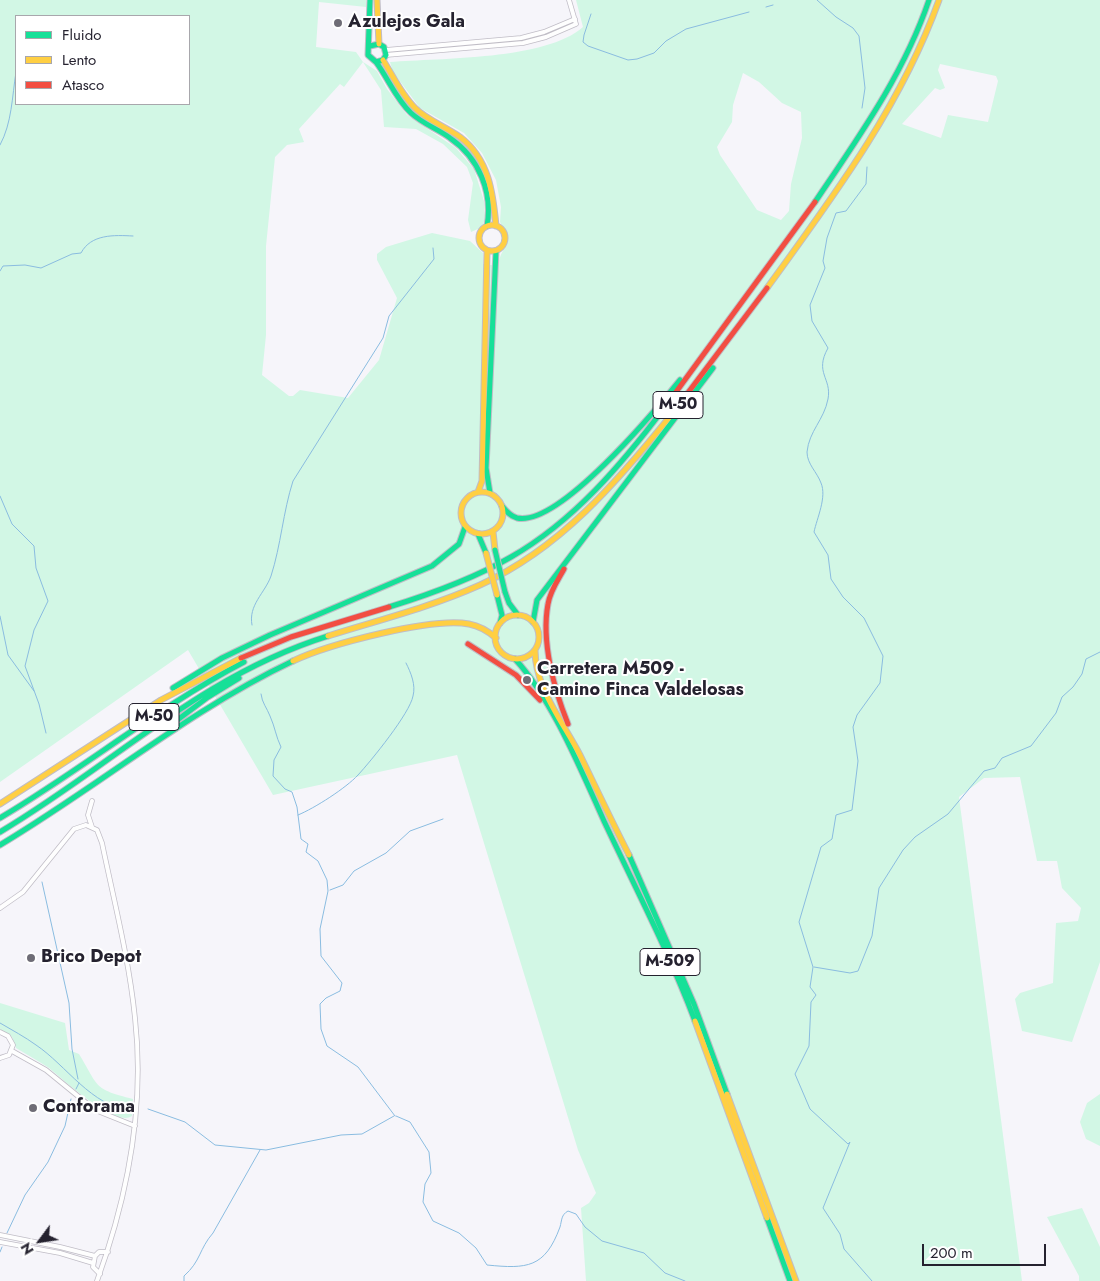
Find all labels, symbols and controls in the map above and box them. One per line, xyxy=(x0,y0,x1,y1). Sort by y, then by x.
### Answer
place label: Azulejos Gala xyxy=(348,12,465,34)
legend xyxy=(15,15,190,105)
marker: Azulejos Gala xyxy=(332,17,344,29)
text: Fluido xyxy=(62,24,101,46)
text: Lento xyxy=(62,49,96,71)
text: Atasco xyxy=(62,74,104,96)
road number: M-50 xyxy=(653,392,703,418)
place label: Carretera M509 - Camino Finca Valdelosas xyxy=(537,659,744,702)
marker: Carretera M509 - Camino Finca Valdelosas xyxy=(521,674,533,686)
road number: M-50 xyxy=(129,704,179,730)
place label: Brico Depot xyxy=(41,947,141,969)
road number: M-509 xyxy=(640,949,700,976)
marker: Brico Depot xyxy=(25,952,37,964)
place label: Conforama xyxy=(43,1097,135,1119)
marker: Conforama xyxy=(27,1102,39,1114)
north arrow xyxy=(15,1216,65,1266)
scale bar xyxy=(925,1234,1049,1266)
text: N xyxy=(16,1239,39,1259)
text: 200 m xyxy=(930,1242,973,1264)

